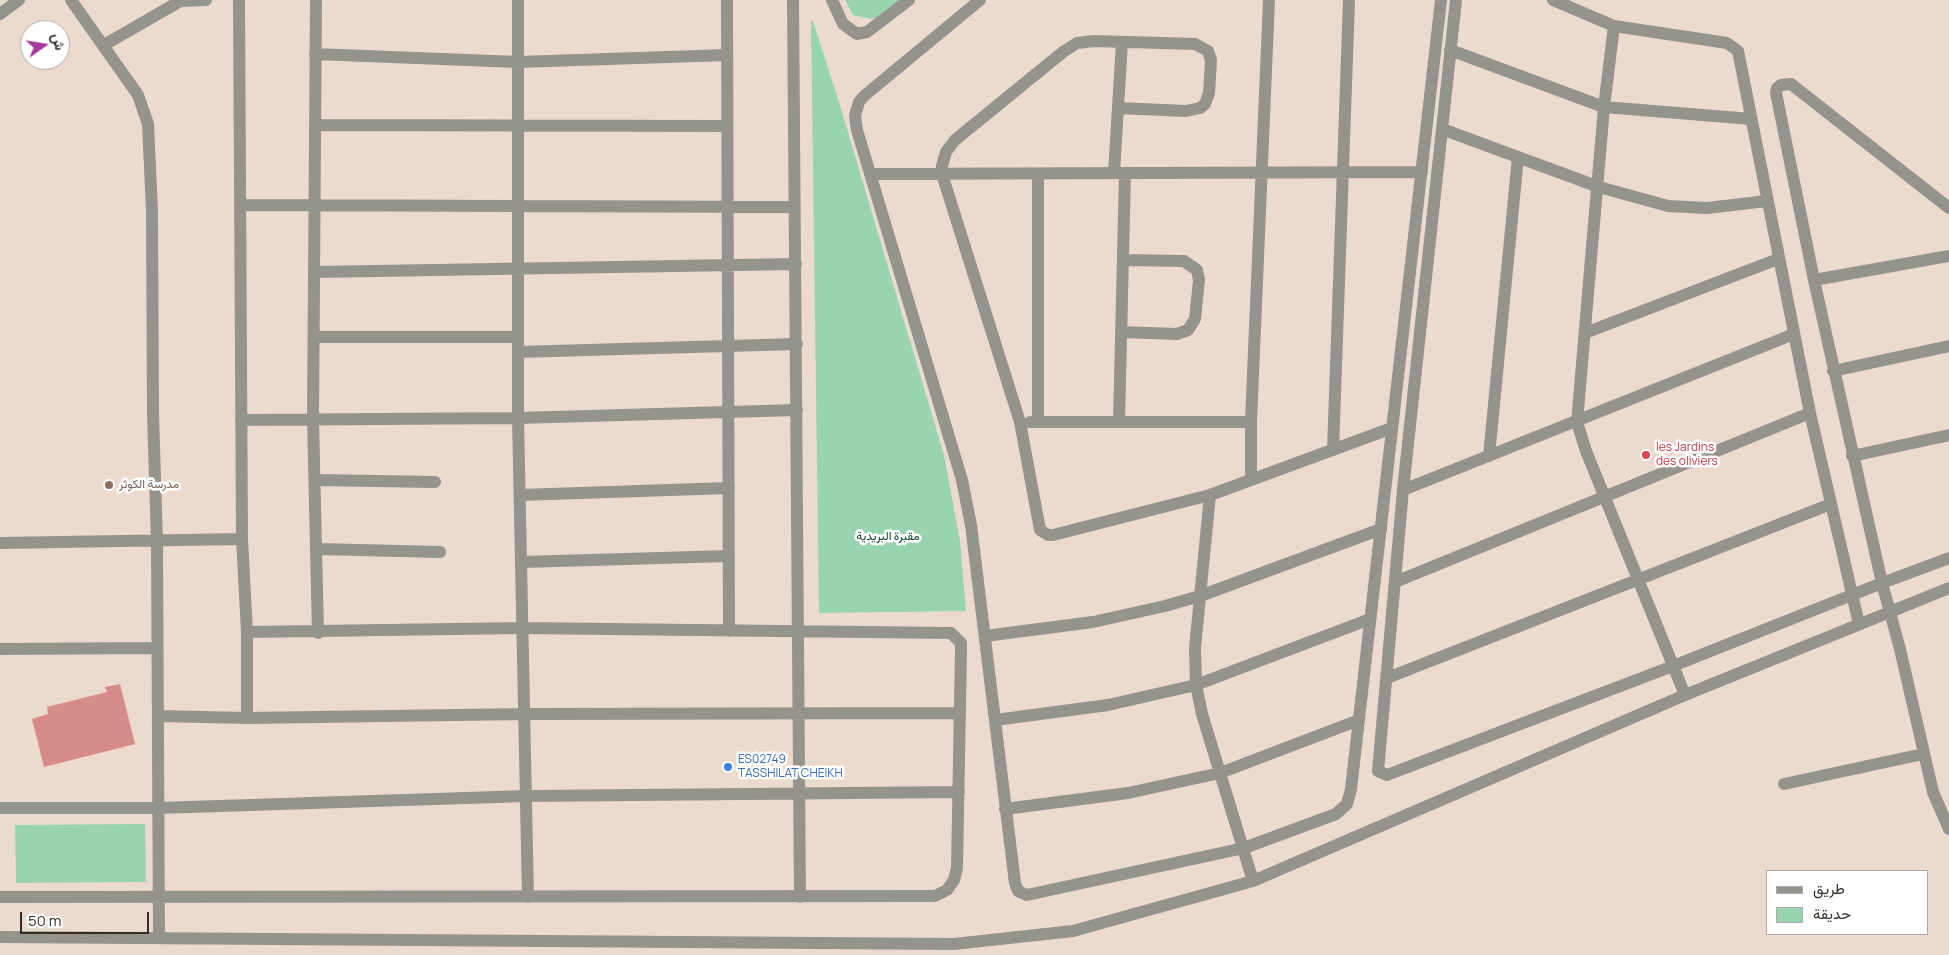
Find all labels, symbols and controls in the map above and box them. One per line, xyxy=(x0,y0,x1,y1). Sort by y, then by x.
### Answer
north arrow xyxy=(20,20,70,70)
text: ش xyxy=(48,31,70,52)
place label: les Jardins des oliviers xyxy=(1656,441,1718,469)
marker: les Jardins des oliviers xyxy=(1640,449,1652,461)
place label: مدرسة الكوثر xyxy=(119,478,179,492)
marker: مدرسة الكوثر xyxy=(103,479,115,491)
park label: مقبرة البريدية xyxy=(856,530,920,544)
place label: ES02749 TASSHILAT CHEIKH xyxy=(738,753,843,781)
marker: ES02749 TASSHILAT CHEIKH xyxy=(722,761,734,773)
legend xyxy=(1766,870,1929,935)
text: طريق xyxy=(1813,878,1845,899)
scale bar xyxy=(22,902,151,934)
text: حديقة xyxy=(1813,903,1851,924)
text: 50 m xyxy=(28,910,62,931)

